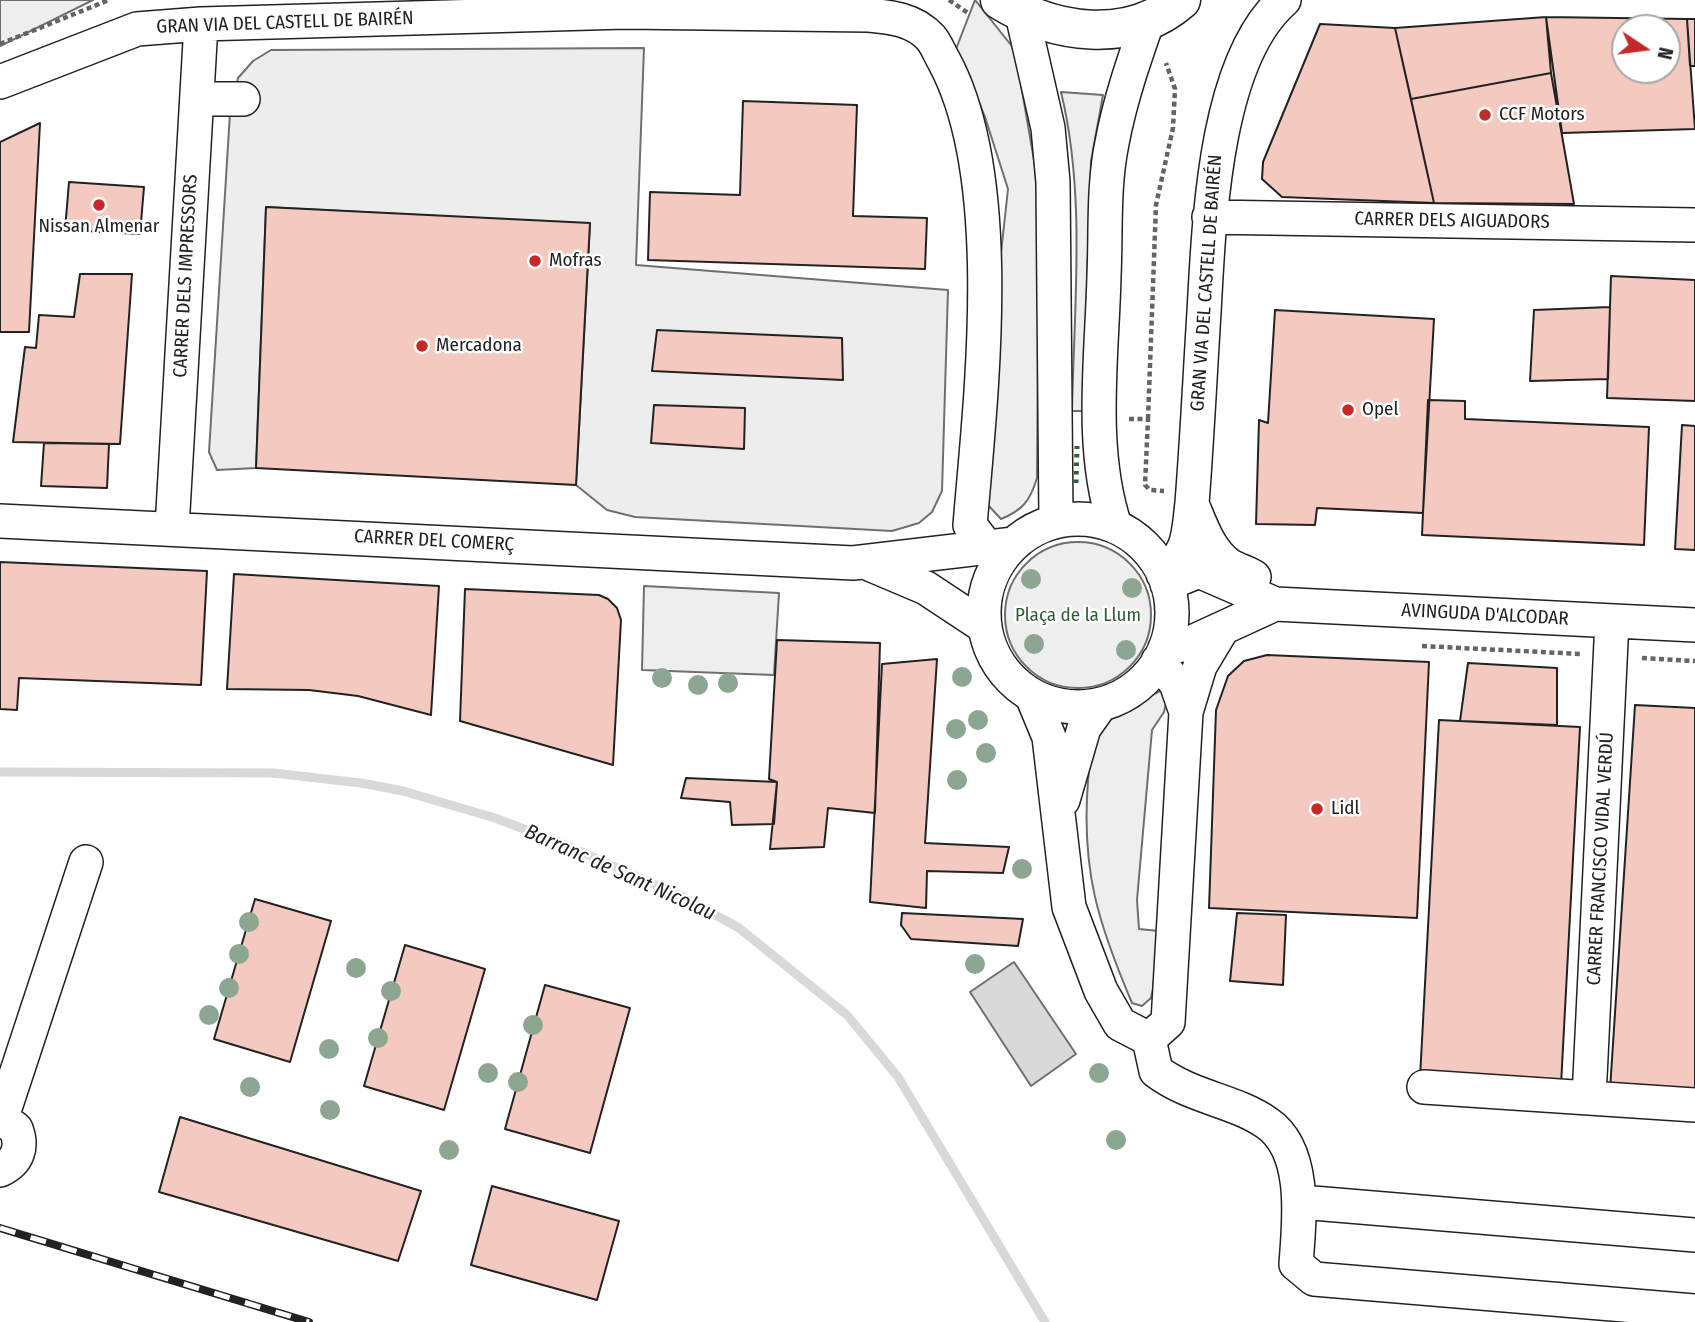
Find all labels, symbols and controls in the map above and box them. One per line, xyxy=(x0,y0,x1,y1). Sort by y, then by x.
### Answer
street label: GRAN VIA DEL CASTELL DE BAIRÉN xyxy=(156,7,414,39)
north arrow xyxy=(1611,14,1681,84)
text: N xyxy=(1653,45,1677,62)
place label: CCF Motors xyxy=(1499,104,1585,126)
marker: CCF Motors xyxy=(1477,107,1493,123)
street label: GRAN VIA DEL CASTELL DE BAIRÉN xyxy=(1187,154,1227,412)
street label: CARRER DELS IMPRESSORS xyxy=(169,174,203,378)
marker: Nissan Almenar xyxy=(91,197,107,213)
street label: CARRER DELS AIGUADORS xyxy=(1354,208,1550,234)
place label: Nissan Almenar xyxy=(39,216,159,238)
place label: Mofras xyxy=(549,250,602,272)
marker: Mofras xyxy=(527,253,543,269)
place label: Mercadona xyxy=(436,335,522,357)
marker: Mercadona xyxy=(414,338,430,354)
place label: Opel xyxy=(1362,399,1398,421)
marker: Opel xyxy=(1340,402,1356,418)
street label: CARRER DEL COMERÇ xyxy=(353,525,515,557)
street label: AVINGUDA D'ALCODAR xyxy=(1401,599,1569,631)
park label: Plaça de la Llum xyxy=(1015,605,1141,627)
street label: CARRER FRANCISCO VIDAL VERDÚ xyxy=(1583,732,1619,986)
place label: Lidl xyxy=(1331,798,1359,820)
marker: Lidl xyxy=(1309,801,1325,817)
water label: Barranc de Sant Nicolau xyxy=(520,819,720,927)

